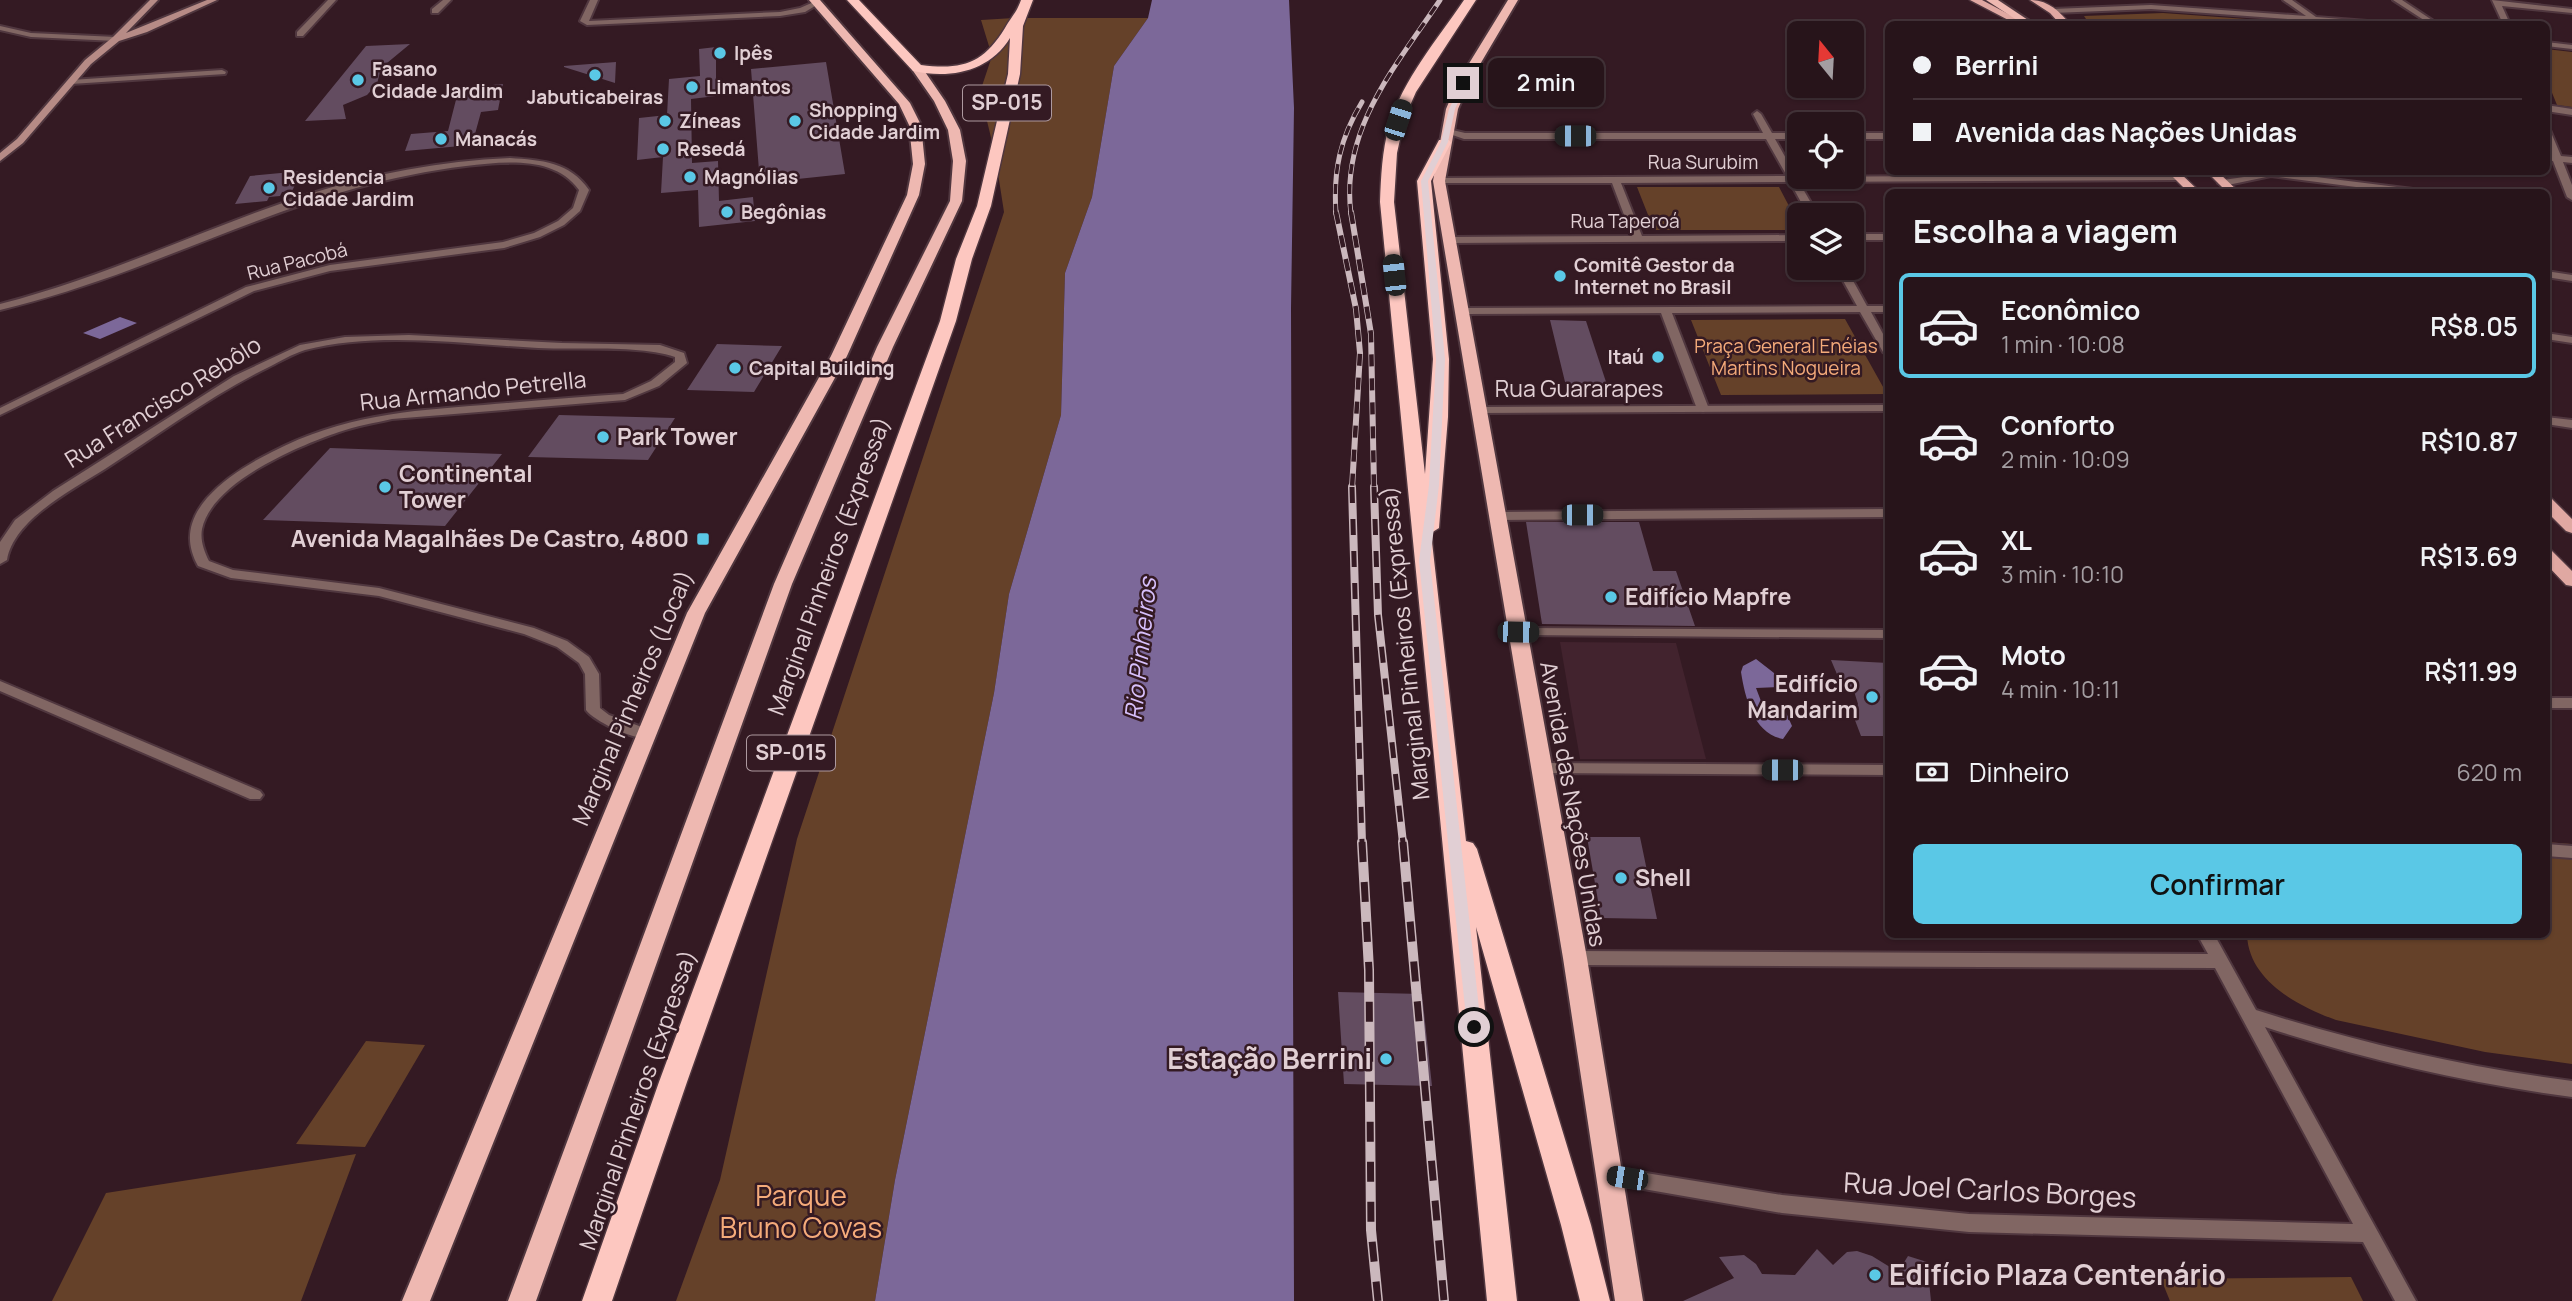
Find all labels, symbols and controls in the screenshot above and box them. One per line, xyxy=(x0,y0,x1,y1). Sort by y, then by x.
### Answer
north arrow xyxy=(1787,21,1864,98)
map controls xyxy=(1787,21,1864,280)
place label: Ipês xyxy=(734,40,773,66)
marker: Ipês xyxy=(712,45,728,61)
text: Berrini xyxy=(1955,47,2039,83)
place label: Fasano Cidade Jardim xyxy=(372,56,503,104)
callout: 2 min xyxy=(1488,58,1603,108)
text: 2 min xyxy=(1517,66,1575,98)
marker: Jabuticabeiras xyxy=(587,67,603,83)
route end xyxy=(1447,67,1479,99)
marker: Fasano Cidade Jardim xyxy=(350,72,366,88)
place label: Limantos xyxy=(706,74,791,100)
marker: Limantos xyxy=(684,79,700,95)
place label: Jabuticabeiras xyxy=(527,84,663,110)
road number: SP-015 xyxy=(963,86,1051,120)
place label: Shopping Cidade Jardim xyxy=(809,97,940,145)
car xyxy=(1382,97,1415,143)
place label: Zíneas xyxy=(679,108,741,134)
button: locate xyxy=(1787,112,1864,189)
marker: Zíneas xyxy=(657,113,673,129)
marker: Shopping Cidade Jardim xyxy=(787,113,803,129)
text: Avenida das Nações Unidas xyxy=(1955,114,2297,150)
place label: Manacás xyxy=(455,126,537,152)
car xyxy=(1555,126,1597,147)
marker: Manacás xyxy=(433,131,449,147)
place label: Resedá xyxy=(677,136,745,162)
marker: Resedá xyxy=(655,141,671,157)
street label: Rua Surubim xyxy=(1648,149,1758,175)
place label: Residencia Cidade Jardim xyxy=(283,164,414,212)
place label: Magnólias xyxy=(704,164,798,190)
marker: Magnólias xyxy=(682,169,698,185)
marker: Residencia Cidade Jardim xyxy=(261,180,277,196)
place label: Begônias xyxy=(741,199,826,225)
button: layers xyxy=(1787,203,1864,280)
marker: Begônias xyxy=(719,204,735,220)
street label: Rua Taperoá xyxy=(1571,208,1679,234)
text: Escolha a viagem xyxy=(1913,209,2178,253)
street label: Rua Pacobá xyxy=(244,236,350,286)
place label: Comitê Gestor da Internet no Brasil xyxy=(1574,252,1735,300)
car xyxy=(1382,253,1407,297)
marker: Comitê Gestor da Internet no Brasil xyxy=(1552,268,1568,284)
text: Econômico xyxy=(2001,292,2140,328)
icon: car xyxy=(1917,294,1980,357)
text: R$8.05 xyxy=(2430,308,2518,344)
street label: Rua Francisco Rebôlo xyxy=(58,328,267,475)
text: 1 min · 10:08 xyxy=(2001,328,2125,360)
park label: Praça General Enéias Martins Nogueira xyxy=(1694,333,1878,381)
place label: Itaú xyxy=(1608,344,1644,370)
marker: Itaú xyxy=(1650,349,1666,365)
place label: Capital Building xyxy=(749,355,894,381)
marker: Capital Building xyxy=(727,360,743,376)
street label: Rua Armando Petrella xyxy=(358,362,588,418)
street label: Rua Guararapes xyxy=(1495,372,1663,404)
text: Conforto xyxy=(2001,407,2115,443)
icon: car xyxy=(1917,409,1980,472)
street label: Marginal Pinheiros (Expressa) xyxy=(759,412,897,719)
place label: Park Tower xyxy=(617,420,738,452)
text: R$10.87 xyxy=(2421,423,2518,459)
marker: Park Tower xyxy=(595,429,611,445)
text: 2 min · 10:09 xyxy=(2001,443,2130,475)
place label: Continental Tower xyxy=(399,457,533,515)
marker: Continental Tower xyxy=(377,479,393,495)
street label: Marginal Pinheiros (Expressa) xyxy=(1372,485,1436,802)
car xyxy=(1562,505,1604,526)
place label: Avenida Magalhães De Castro, 4800 xyxy=(291,522,689,554)
text: XL xyxy=(2001,522,2032,558)
icon: car xyxy=(1917,524,1980,587)
marker: Avenida Magalhães De Castro, 4800 xyxy=(695,531,711,547)
text: R$13.69 xyxy=(2420,538,2518,574)
text: 3 min · 10:10 xyxy=(2001,558,2124,590)
street label: Marginal Pinheiros (Local) xyxy=(564,565,700,830)
water label: Rio Pinheiros xyxy=(1116,574,1164,722)
place label: Edifício Mapfre xyxy=(1625,580,1791,612)
marker: Edifício Mapfre xyxy=(1603,589,1619,605)
car xyxy=(1497,621,1540,643)
text: Moto xyxy=(2001,637,2066,673)
icon: car xyxy=(1917,639,1980,702)
text: R$11.99 xyxy=(2424,653,2518,689)
street label: Avenida das Nações Unidas xyxy=(1533,659,1615,949)
place label: Edifício Mandarim xyxy=(1747,667,1858,725)
text: 4 min · 10:11 xyxy=(2001,673,2120,705)
marker: Edifício Mandarim xyxy=(1864,689,1880,705)
road number: SP-015 xyxy=(747,736,835,770)
icon: cash xyxy=(1913,753,1951,791)
text: Dinheiro xyxy=(1969,754,2069,790)
text: 620 m xyxy=(2456,756,2522,788)
car xyxy=(1762,760,1804,781)
button: Confirmar xyxy=(1913,844,2522,924)
place label: Shell xyxy=(1635,861,1691,893)
marker: Shell xyxy=(1613,870,1629,886)
street label: Marginal Pinheiros (Expressa) xyxy=(571,945,704,1254)
route start xyxy=(1458,1011,1490,1043)
place label: Estação Berrini xyxy=(1167,1039,1372,1077)
marker: Estação Berrini xyxy=(1378,1051,1394,1067)
street label: Rua Joel Carlos Borges xyxy=(1843,1162,2138,1216)
car xyxy=(1605,1164,1650,1192)
park label: Parque Bruno Covas xyxy=(720,1176,882,1246)
place label: Edifício Plaza Centenário xyxy=(1889,1255,2226,1293)
marker: Edifício Plaza Centenário xyxy=(1867,1267,1883,1283)

